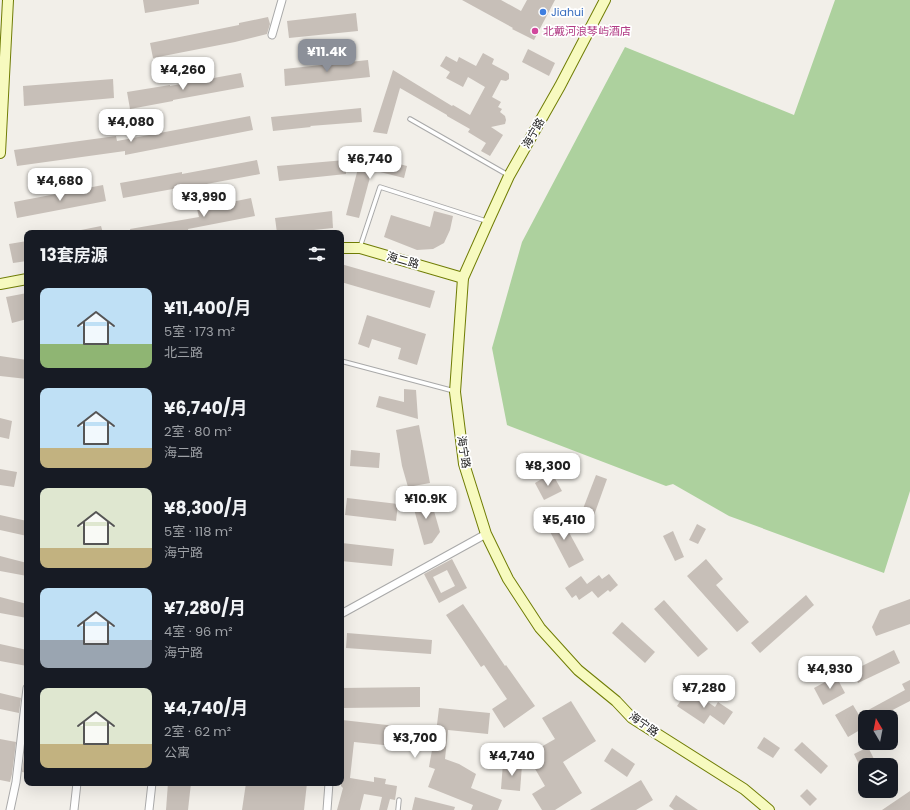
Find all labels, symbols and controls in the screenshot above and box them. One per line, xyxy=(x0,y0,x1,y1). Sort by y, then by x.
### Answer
place label: Jiahui xyxy=(551,4,584,20)
marker: Jiahui xyxy=(538,7,548,17)
place label: 北戴河浪琴屿酒店 xyxy=(543,23,631,39)
marker: 北戴河浪琴屿酒店 xyxy=(530,26,540,36)
pin: ¥11.4K xyxy=(294,39,360,73)
text: ¥11.4K xyxy=(307,42,347,61)
pin: ¥4,260 xyxy=(150,57,216,91)
text: ¥4,260 xyxy=(160,60,206,79)
pin: ¥4,080 xyxy=(98,109,164,143)
text: ¥4,080 xyxy=(108,112,154,131)
street label: 海宁路 xyxy=(518,115,548,151)
pin: ¥6,740 xyxy=(337,146,403,180)
text: ¥6,740 xyxy=(348,149,392,168)
pin: ¥4,680 xyxy=(27,168,93,202)
text: ¥4,680 xyxy=(37,171,83,190)
pin: ¥3,990 xyxy=(171,184,237,218)
text: ¥3,990 xyxy=(182,187,226,206)
text: 13套房源 xyxy=(40,243,108,267)
icon: filters xyxy=(306,243,328,265)
street label: 海二路 xyxy=(385,248,421,272)
text: ¥11,400/月 xyxy=(164,296,251,320)
icon: home xyxy=(72,304,120,352)
text: 5室 · 173 m² xyxy=(164,322,235,341)
text: 北三路 xyxy=(164,343,203,362)
text: ¥6,740/月 xyxy=(164,396,248,420)
icon: home xyxy=(72,404,120,452)
text: 2室 · 80 m² xyxy=(164,422,232,441)
street label: 海宁路 xyxy=(454,434,474,470)
text: 海二路 xyxy=(164,443,203,462)
pin: ¥8,300 xyxy=(515,453,581,487)
text: ¥8,300 xyxy=(525,456,571,475)
pin: ¥10.9K xyxy=(393,486,459,520)
text: ¥10.9K xyxy=(405,489,447,508)
text: ¥8,300/月 xyxy=(164,496,248,520)
icon: home xyxy=(72,504,120,552)
pin: ¥5,410 xyxy=(531,507,597,541)
text: ¥5,410 xyxy=(542,510,586,529)
text: 5室 · 118 m² xyxy=(164,522,233,541)
text: 海宁路 xyxy=(164,543,203,562)
text: ¥7,280/月 xyxy=(164,596,246,620)
icon: home xyxy=(72,604,120,652)
text: 4室 · 96 m² xyxy=(164,622,232,641)
text: 海宁路 xyxy=(164,643,203,662)
pin: ¥4,930 xyxy=(797,656,863,690)
text: ¥4,930 xyxy=(807,659,853,678)
pin: ¥7,280 xyxy=(671,675,737,709)
text: ¥7,280 xyxy=(682,678,726,697)
text: ¥4,740/月 xyxy=(164,696,248,720)
icon: home xyxy=(72,704,120,752)
street label: 海宁路 xyxy=(626,708,662,740)
north arrow xyxy=(858,710,898,750)
map controls xyxy=(858,710,898,798)
text: 2室 · 62 m² xyxy=(164,722,231,741)
pin: ¥3,700 xyxy=(382,725,448,759)
text: ¥3,700 xyxy=(393,728,437,747)
text: 公寓 xyxy=(164,743,190,762)
pin: ¥4,740 xyxy=(479,743,545,777)
text: ¥4,740 xyxy=(489,746,535,765)
button: layers xyxy=(858,758,898,798)

